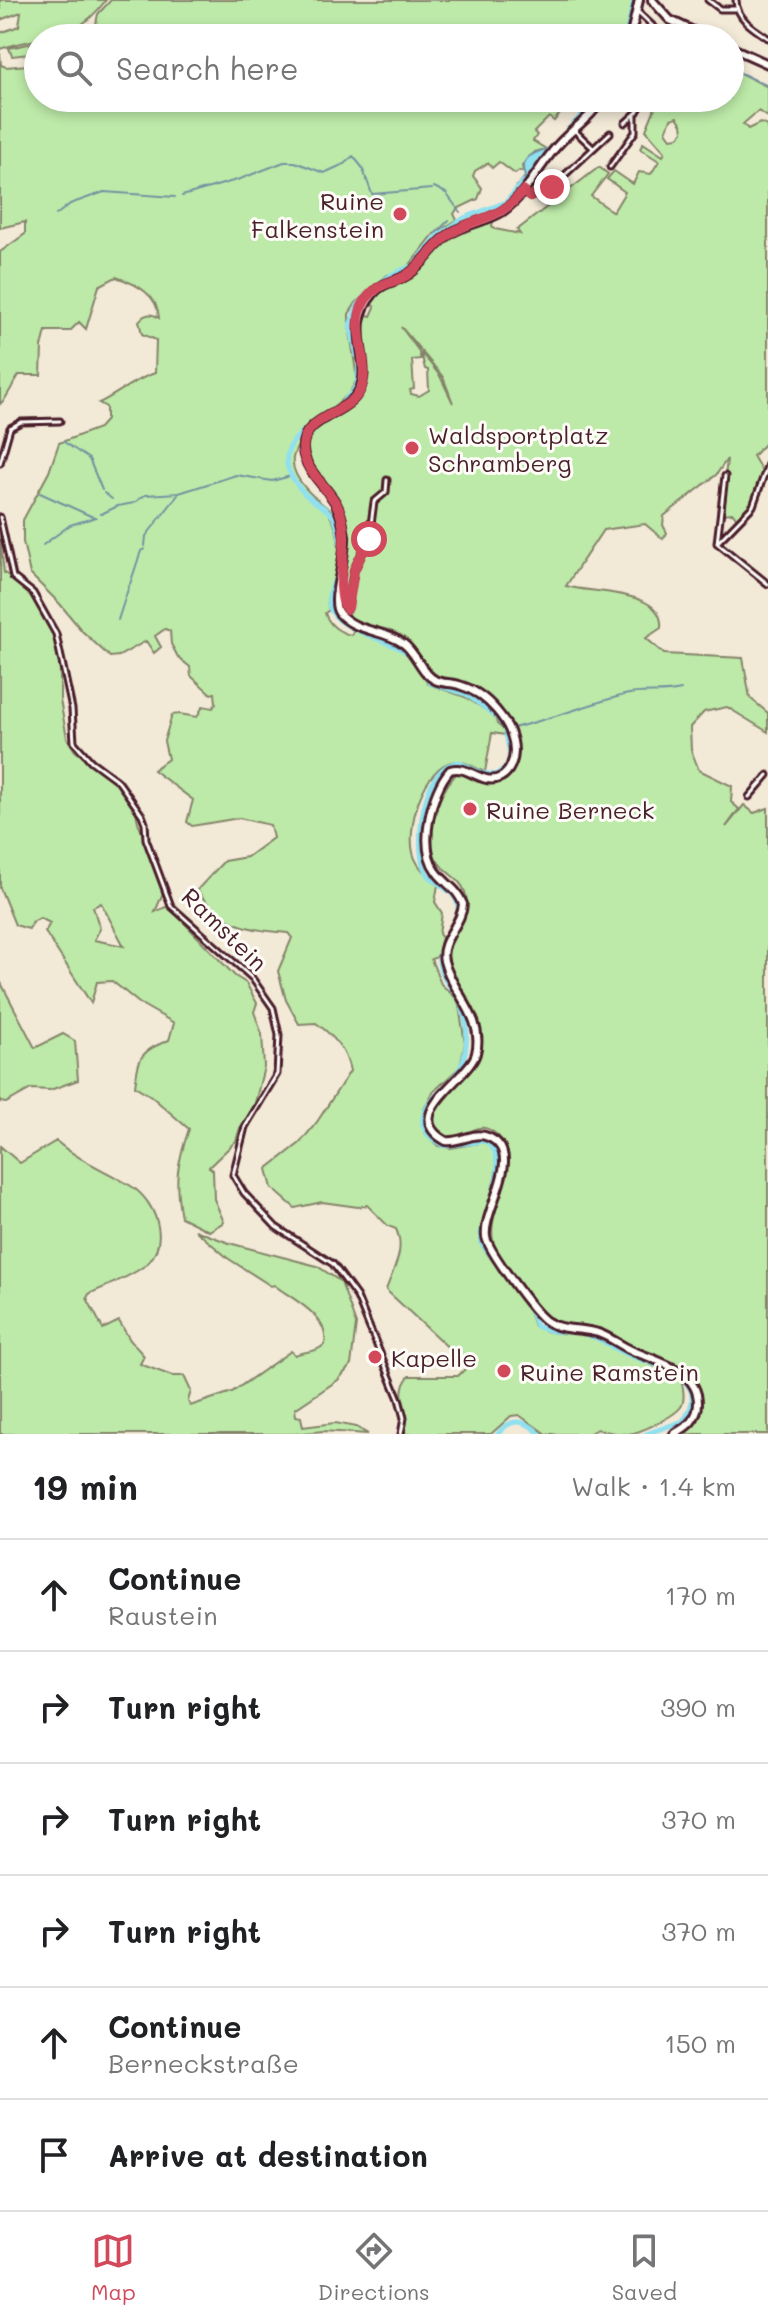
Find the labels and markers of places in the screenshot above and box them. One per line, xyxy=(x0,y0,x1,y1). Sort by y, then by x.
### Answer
place label: Ruine Falkenstein xyxy=(251,185,384,244)
marker: Ruine Falkenstein xyxy=(391,205,409,223)
place label: Waldsportplatz Schramberg xyxy=(428,419,608,478)
marker: Waldsportplatz Schramberg xyxy=(403,439,421,457)
place label: Ruine Berneck xyxy=(486,794,655,825)
marker: Ruine Berneck xyxy=(461,800,479,818)
place label: Kapelle xyxy=(391,1342,477,1373)
marker: Kapelle xyxy=(366,1348,384,1366)
place label: Ruine Ramstein xyxy=(520,1356,699,1387)
marker: Ruine Ramstein xyxy=(495,1362,513,1380)

